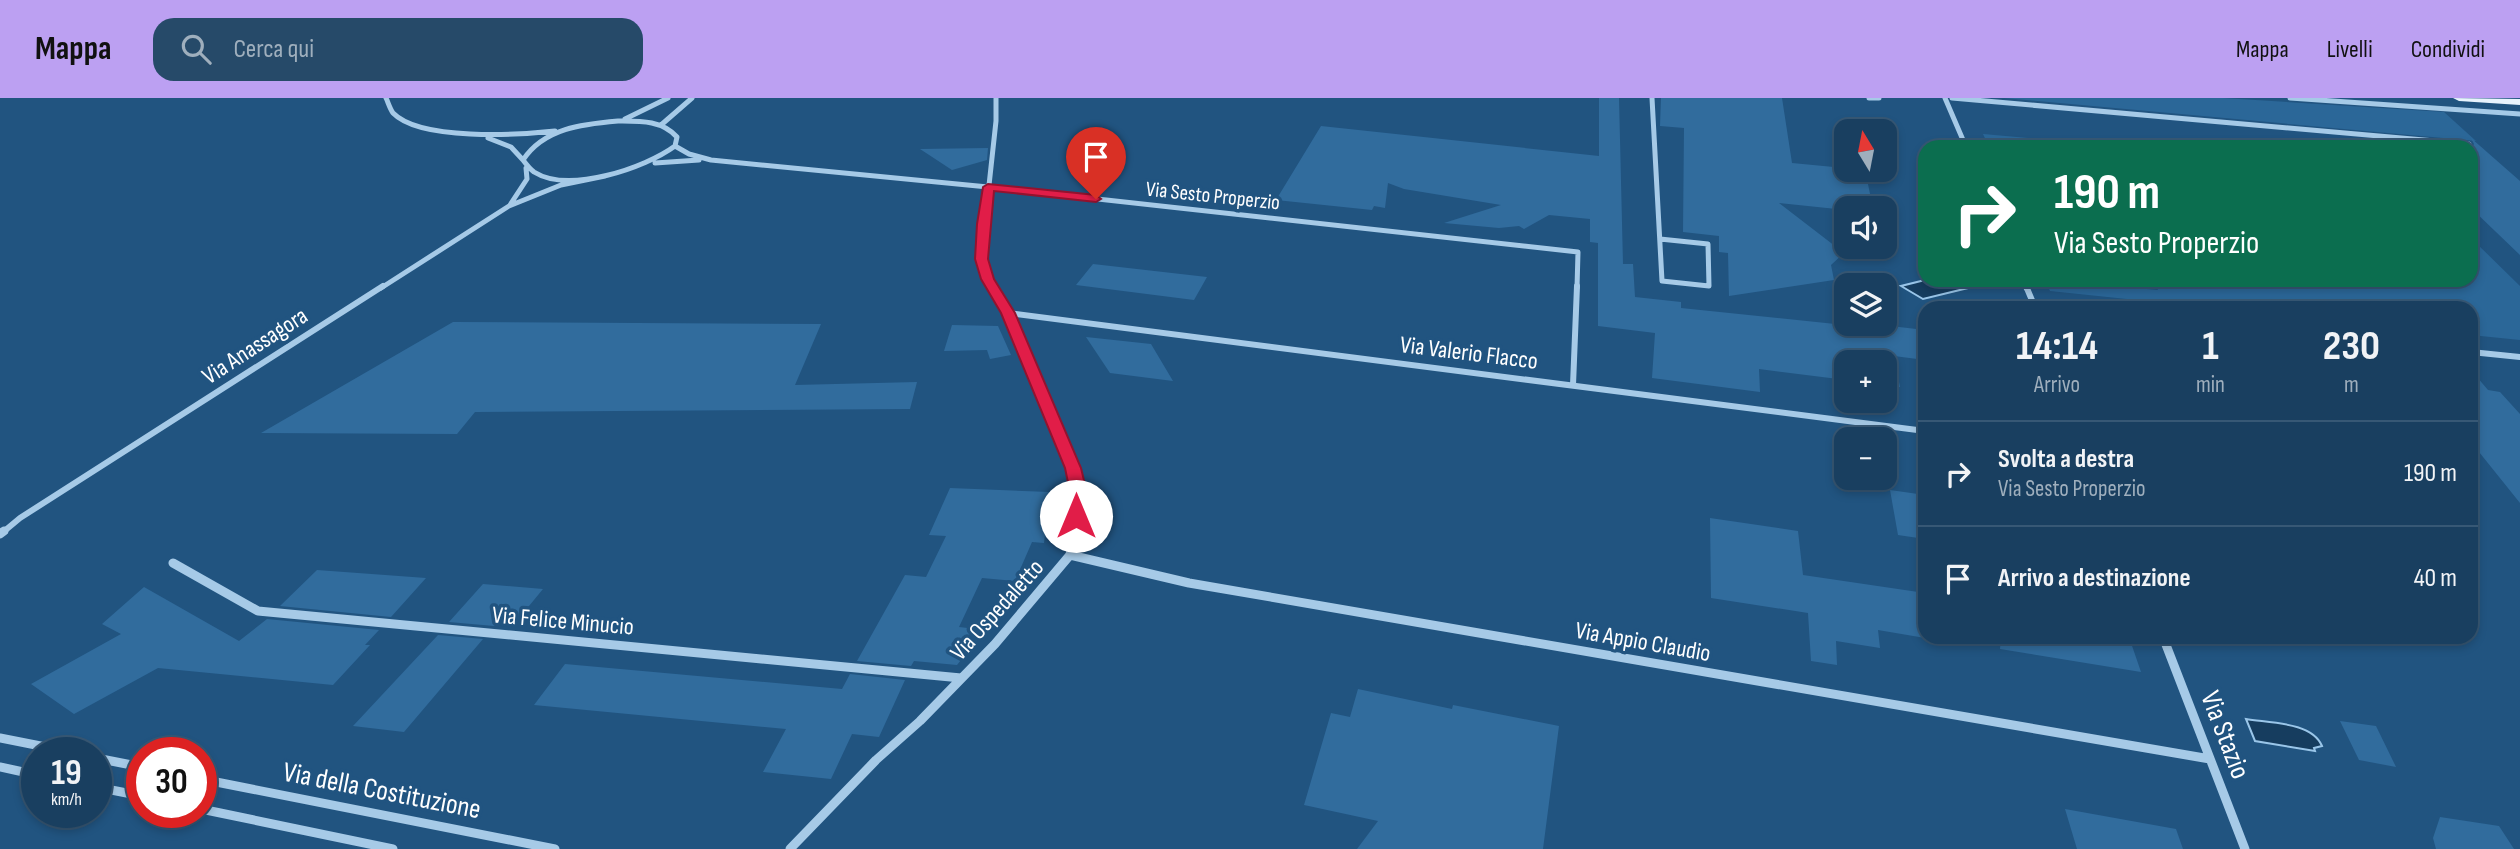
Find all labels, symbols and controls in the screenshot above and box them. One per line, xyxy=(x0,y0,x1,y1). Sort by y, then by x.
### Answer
search box xyxy=(153,18,643,81)
text: Mappa xyxy=(35,29,111,69)
icon: search xyxy=(177,30,215,68)
text: Cerca qui xyxy=(233,34,314,65)
text: Mappa xyxy=(2236,35,2289,64)
text: Livelli xyxy=(2327,35,2373,64)
text: Condividi xyxy=(2411,35,2485,64)
north arrow xyxy=(1834,119,1897,182)
map controls xyxy=(1834,119,1897,490)
pin xyxy=(1066,127,1126,199)
icon: arrive xyxy=(1077,138,1115,176)
text: 190 m xyxy=(2054,164,2160,223)
icon: right xyxy=(1939,168,2030,259)
street label: Via Sesto Properzio xyxy=(1145,177,1281,215)
button: sound xyxy=(1834,196,1897,259)
text: Via Sesto Properzio xyxy=(2054,224,2259,263)
button: layers xyxy=(1834,273,1897,336)
street label: Via Anassagora xyxy=(197,301,313,391)
text: 14:14 xyxy=(2016,321,2098,372)
text: 1 xyxy=(2202,321,2219,372)
text: 230 xyxy=(2323,321,2380,372)
street label: Via Valerio Flacco xyxy=(1398,330,1540,376)
button: + xyxy=(1834,350,1897,413)
text: Arrivo xyxy=(2034,371,2080,399)
text: min xyxy=(2196,371,2225,399)
text: m xyxy=(2344,371,2359,399)
button: − xyxy=(1834,427,1897,490)
text: Svolta a destra xyxy=(1998,444,2134,475)
icon: right xyxy=(1939,455,1977,493)
text: 190 m xyxy=(2404,458,2457,489)
text: Via Sesto Properzio xyxy=(1998,475,2145,503)
position arrow xyxy=(1039,479,1113,553)
street label: Via Ospedaletto xyxy=(944,553,1050,667)
icon: arrive xyxy=(1939,560,1977,598)
text: Arrivo a destinazione xyxy=(1998,563,2191,594)
text: 40 m xyxy=(2414,563,2457,594)
street label: Via Felice Minucio xyxy=(491,600,635,642)
street label: Via Appio Claudio xyxy=(1573,616,1713,668)
street label: Via Stazio xyxy=(2193,687,2257,783)
speed limit sign: 30 xyxy=(126,737,217,828)
text: 19 xyxy=(51,752,82,795)
street label: Via della Costituzione xyxy=(280,756,484,826)
text: km/h xyxy=(51,789,82,810)

